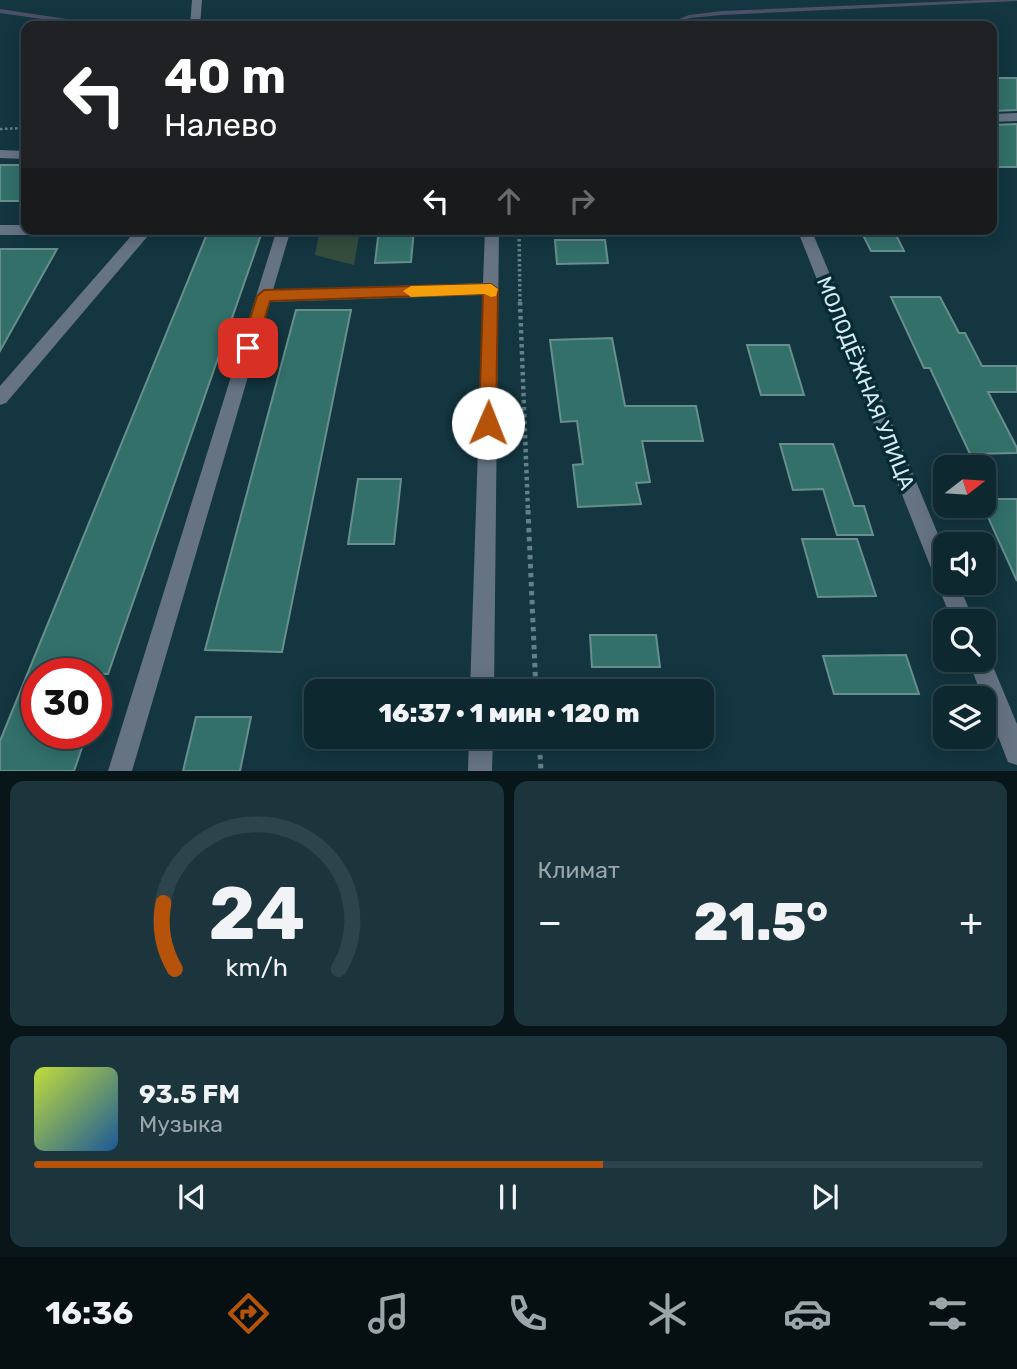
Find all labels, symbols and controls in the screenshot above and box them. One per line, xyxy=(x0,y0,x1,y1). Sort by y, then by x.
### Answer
text: 40 m xyxy=(164,47,286,105)
icon: left xyxy=(49,49,140,140)
text: Налево xyxy=(164,106,277,144)
icon: left xyxy=(417,182,455,220)
icon: ahead xyxy=(490,182,528,220)
icon: right xyxy=(563,182,601,220)
street label: МОЛОДЁЖНАЯ УЛИЦА xyxy=(812,273,920,493)
pin xyxy=(218,318,278,378)
icon: arrive xyxy=(229,329,267,367)
position arrow xyxy=(451,386,525,460)
north arrow xyxy=(933,455,996,518)
map controls xyxy=(933,455,996,749)
button: sound xyxy=(933,532,996,595)
button: search xyxy=(933,609,996,672)
speed limit sign: 30 xyxy=(21,658,112,749)
button: layers xyxy=(933,686,996,749)
text: 16:37 · 1 мин · 120 m xyxy=(378,698,640,729)
text: Климат xyxy=(538,856,620,884)
text: 24 xyxy=(208,872,305,958)
text: 21.5° xyxy=(693,891,828,953)
text: − xyxy=(538,899,562,945)
text: + xyxy=(959,899,983,945)
text: km/h xyxy=(226,953,288,982)
text: 93.5 FM xyxy=(139,1079,240,1110)
text: Музыка xyxy=(139,1110,223,1138)
icon: previous xyxy=(173,1178,211,1216)
icon: pause xyxy=(489,1178,527,1216)
icon: next xyxy=(806,1178,844,1216)
icon: directions xyxy=(224,1289,273,1338)
icon: music xyxy=(364,1289,413,1338)
icon: phone xyxy=(503,1289,552,1338)
icon: climate xyxy=(643,1289,692,1338)
icon: car xyxy=(783,1289,832,1338)
icon: filters xyxy=(923,1289,972,1338)
text: 16:36 xyxy=(45,1294,133,1332)

